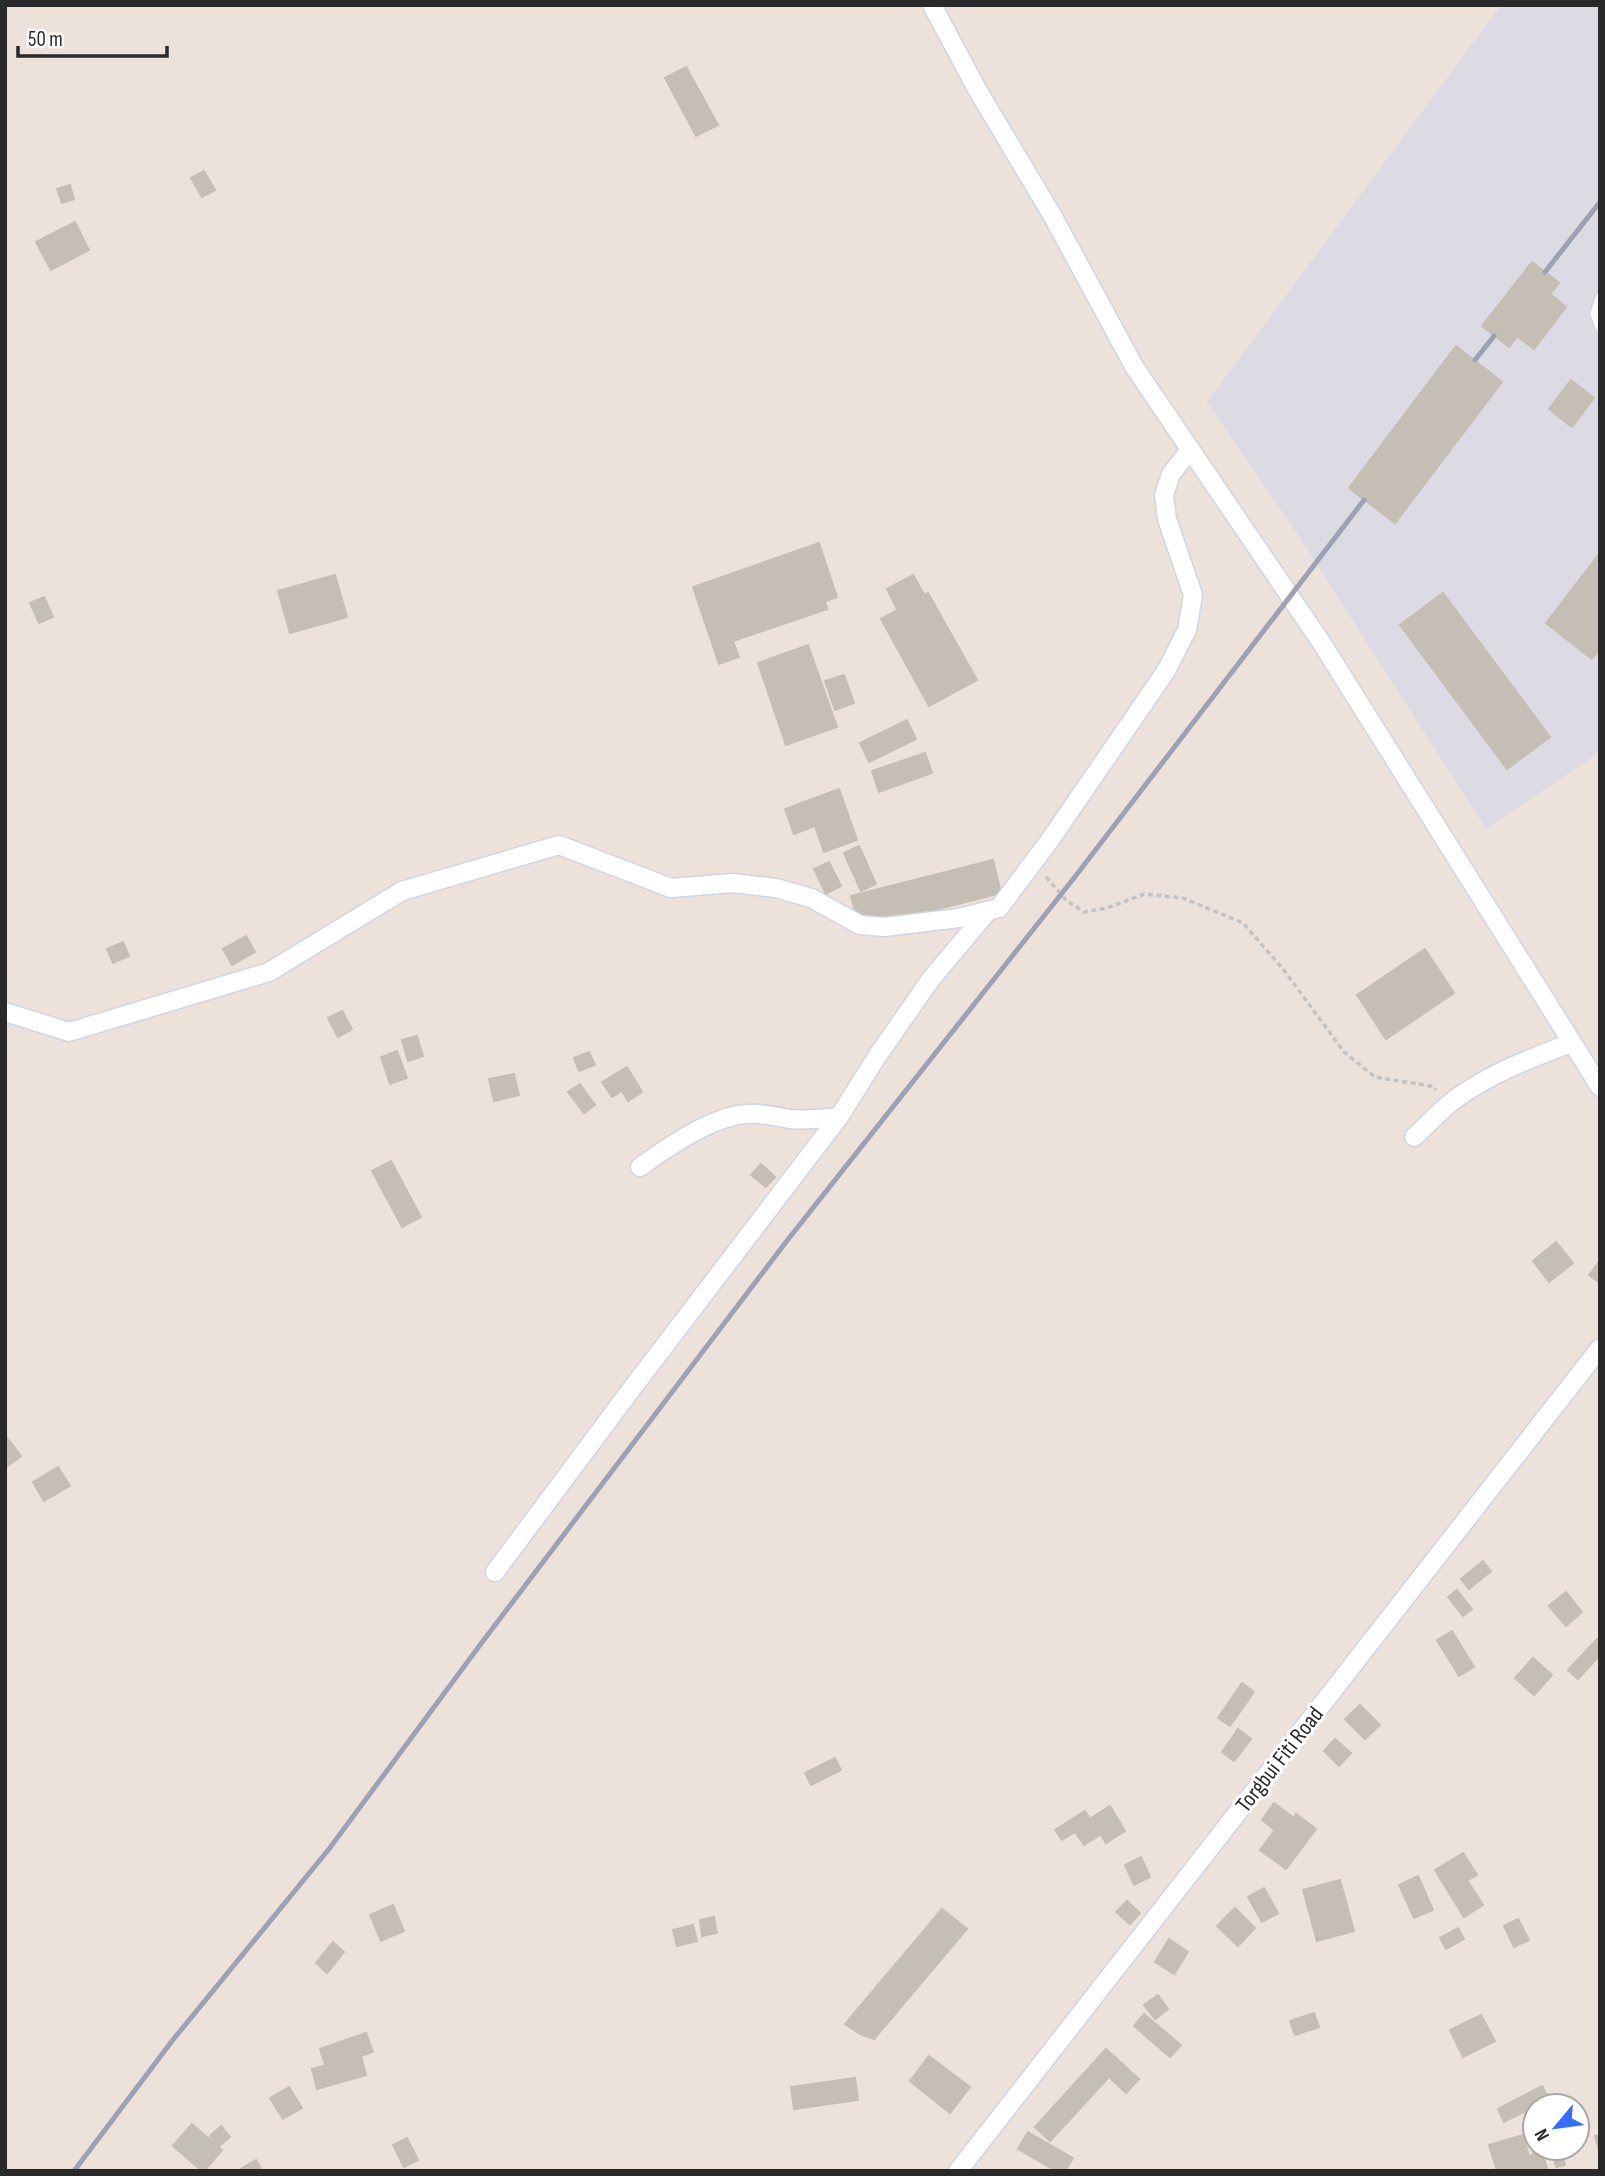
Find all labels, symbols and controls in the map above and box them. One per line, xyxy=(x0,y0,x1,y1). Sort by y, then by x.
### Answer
scale bar xyxy=(18,14,166,58)
text: 50 m xyxy=(28,27,63,52)
street label: Torgbui Fiti Road xyxy=(1230,1701,1330,1818)
north arrow xyxy=(1521,2092,1591,2162)
text: N xyxy=(1530,2124,1555,2145)

